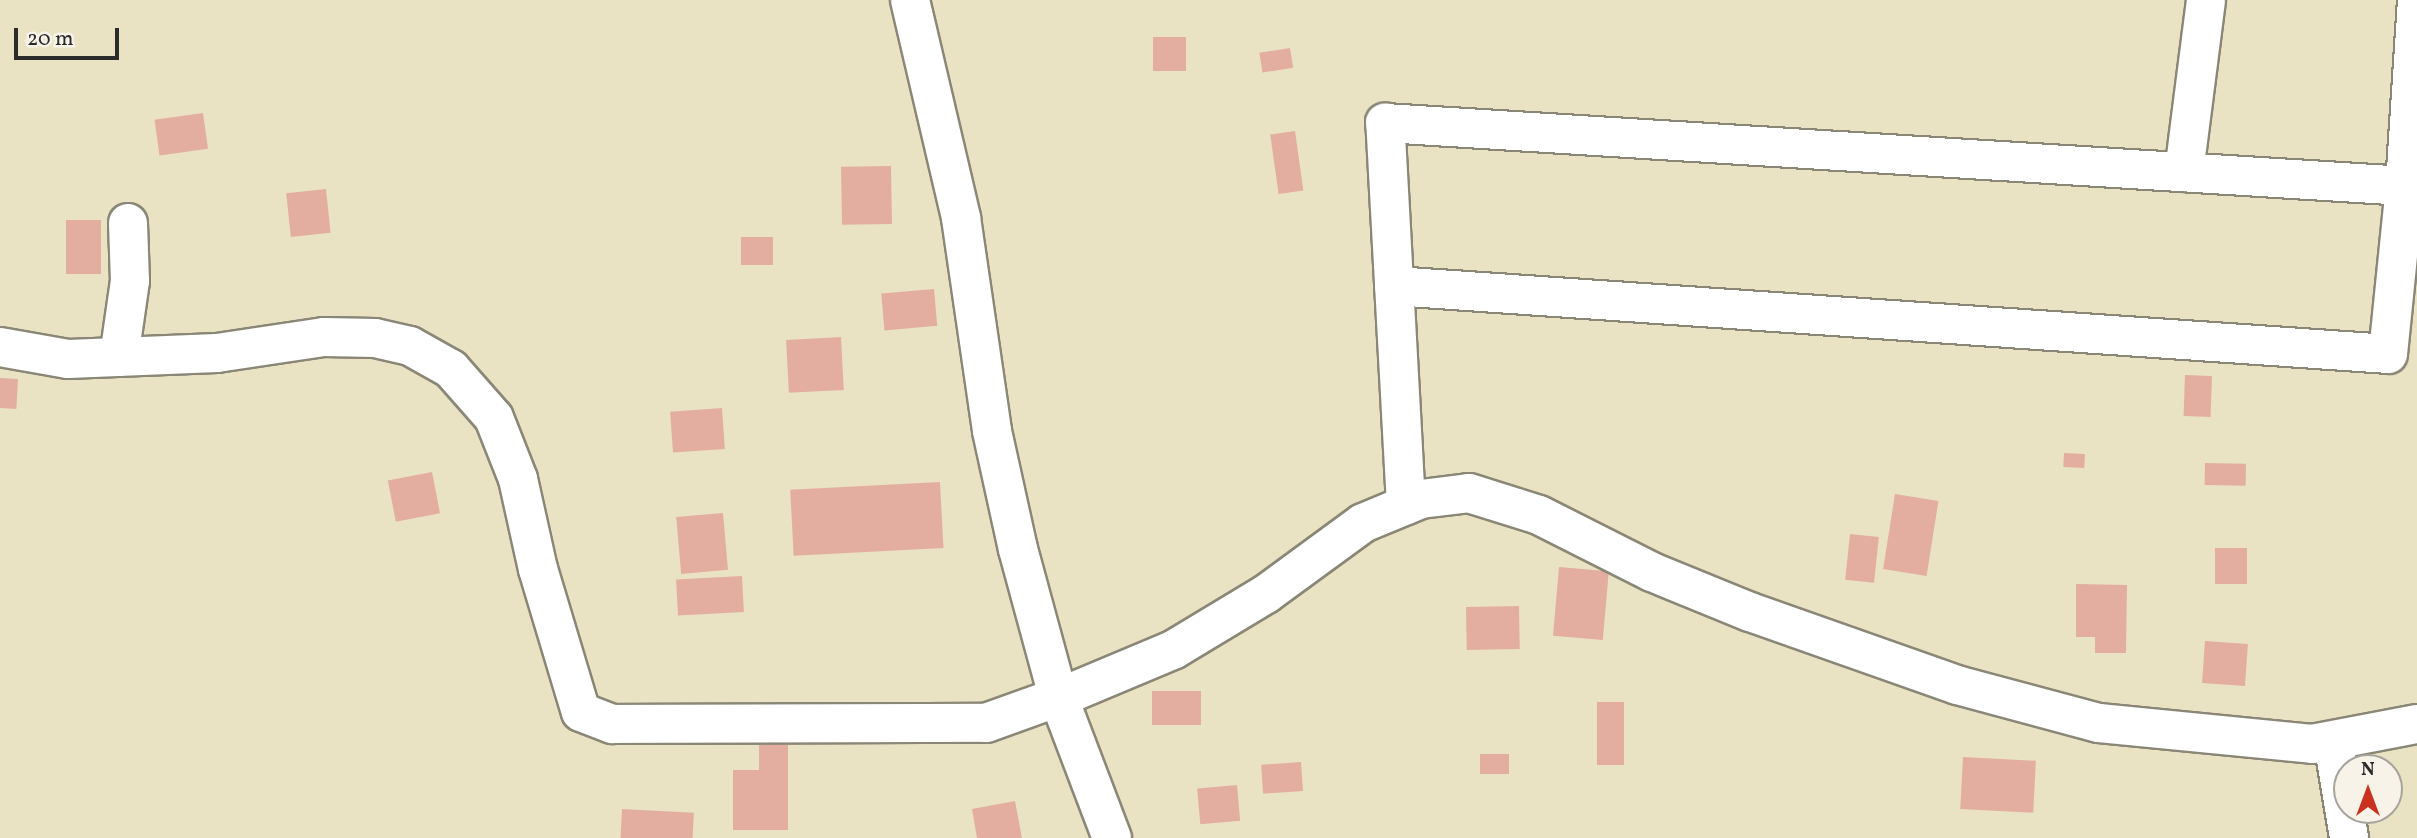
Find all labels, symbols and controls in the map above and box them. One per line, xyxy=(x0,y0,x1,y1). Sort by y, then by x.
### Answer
scale bar xyxy=(18,14,122,58)
text: 20 m xyxy=(27,25,73,54)
north arrow xyxy=(2333,754,2403,824)
text: N xyxy=(2361,757,2375,783)

